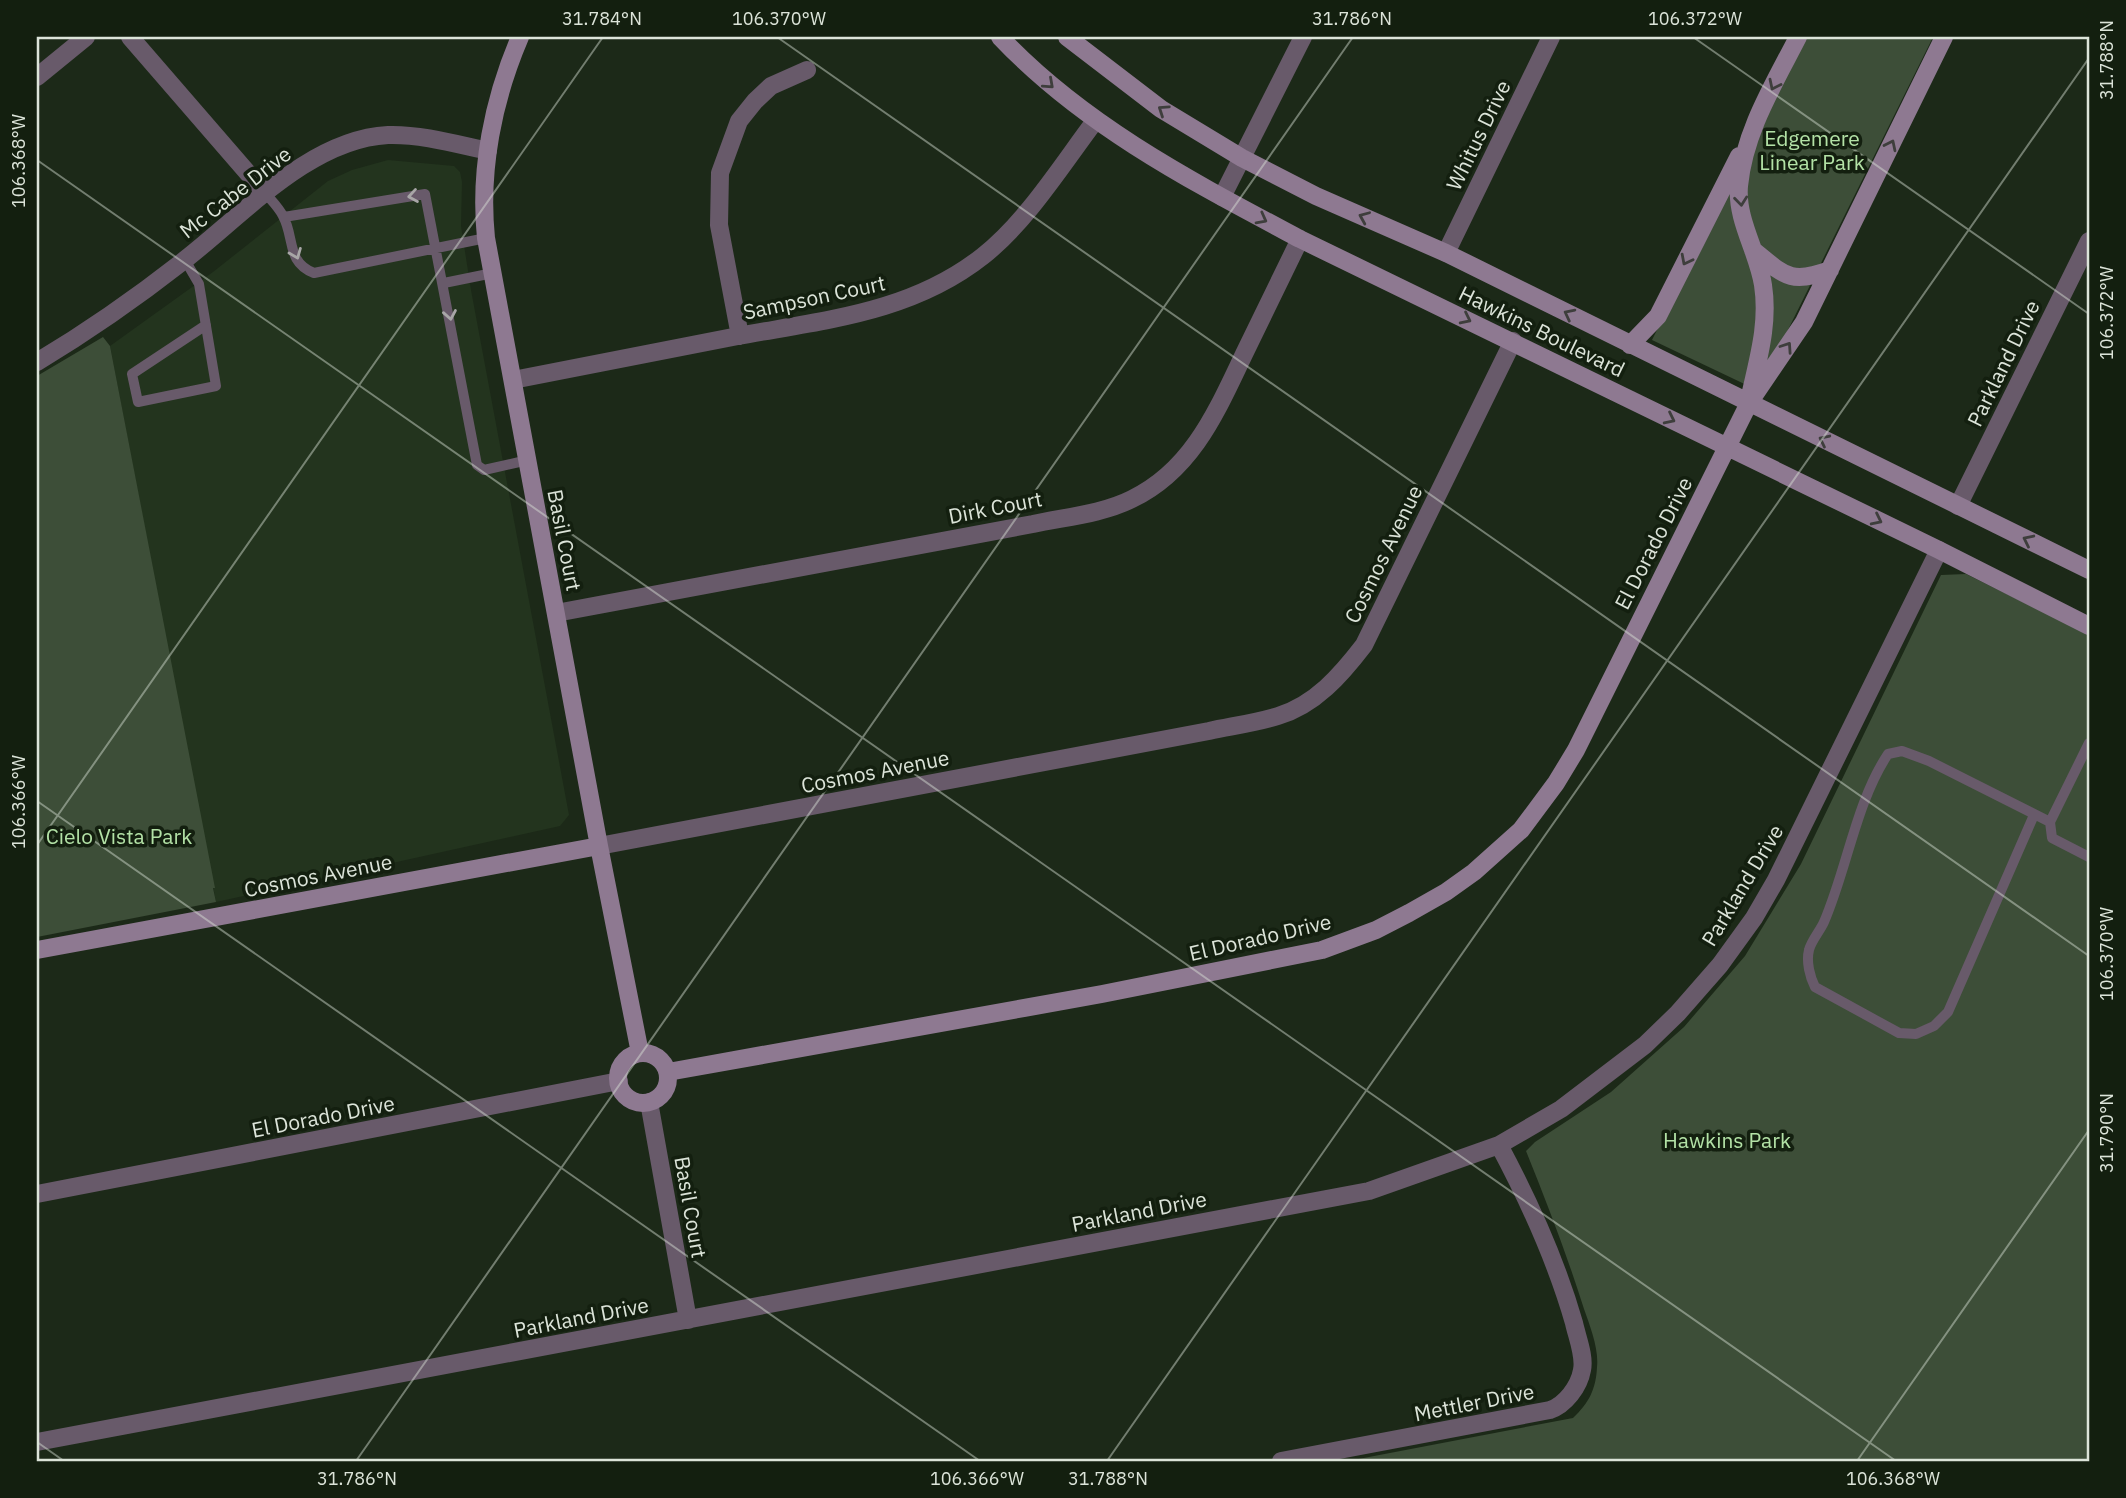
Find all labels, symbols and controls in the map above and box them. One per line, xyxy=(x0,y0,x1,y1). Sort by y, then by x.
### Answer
text: 31.784°N xyxy=(562,7,642,30)
text: 106.370°W xyxy=(732,7,826,30)
text: 31.786°N xyxy=(1312,7,1392,30)
text: 106.372°W xyxy=(1648,7,1742,30)
text: 31.788°N xyxy=(2095,20,2118,100)
street label: Whitus Drive xyxy=(1439,75,1517,195)
one-way arrow xyxy=(1041,76,1054,88)
one-way arrow xyxy=(1768,78,1782,90)
one-way arrow xyxy=(1158,106,1171,118)
text: 106.368°W xyxy=(7,114,30,208)
park label: Edgemere Linear Park xyxy=(1759,124,1865,176)
street label: Mc Cabe Drive xyxy=(173,140,297,244)
one-way arrow xyxy=(1883,140,1897,152)
one-way arrow xyxy=(407,188,419,203)
one-way arrow xyxy=(1733,195,1748,207)
one-way arrow xyxy=(1254,210,1267,224)
one-way arrow xyxy=(1358,211,1371,225)
one-way arrow xyxy=(287,247,301,259)
one-way arrow xyxy=(1681,253,1695,266)
text: 106.372°W xyxy=(2095,266,2118,360)
street label: Sampson Court xyxy=(740,268,888,326)
street label: Hawkins Boulevard xyxy=(1454,279,1630,383)
street label: Parkland Drive xyxy=(1960,295,2046,431)
one-way arrow xyxy=(442,309,457,321)
one-way arrow xyxy=(1564,309,1576,323)
one-way arrow xyxy=(1459,311,1471,325)
one-way arrow xyxy=(1779,342,1791,355)
one-way arrow xyxy=(1663,411,1675,425)
one-way arrow xyxy=(1819,434,1831,448)
street label: El Dorado Drive xyxy=(1608,472,1698,614)
street label: Cosmos Avenue xyxy=(1337,480,1429,628)
street label: Dirk Court xyxy=(946,484,1044,530)
street label: Basil Court xyxy=(541,487,589,593)
one-way arrow xyxy=(1870,511,1882,525)
one-way arrow xyxy=(2023,534,2035,548)
street label: Cosmos Avenue xyxy=(798,743,952,799)
text: 106.366°W xyxy=(7,755,30,849)
street label: Parkland Drive xyxy=(1695,819,1789,951)
park label: Cielo Vista Park xyxy=(46,822,192,850)
street label: Cosmos Avenue xyxy=(241,847,395,903)
street label: El Dorado Drive xyxy=(1186,907,1334,967)
text: 106.370°W xyxy=(2095,907,2118,1001)
street label: El Dorado Drive xyxy=(249,1088,397,1144)
text: 31.790°N xyxy=(2095,1093,2118,1173)
park label: Hawkins Park xyxy=(1663,1126,1791,1154)
street label: Basil Court xyxy=(668,1154,714,1260)
street label: Parkland Drive xyxy=(1069,1184,1209,1238)
street label: Parkland Drive xyxy=(511,1290,651,1344)
street label: Mettler Drive xyxy=(1412,1377,1536,1427)
text: 31.786°N xyxy=(317,1467,397,1490)
text: 106.366°W xyxy=(930,1467,1024,1490)
text: 31.788°N xyxy=(1068,1467,1148,1490)
text: 106.368°W xyxy=(1846,1467,1940,1490)

